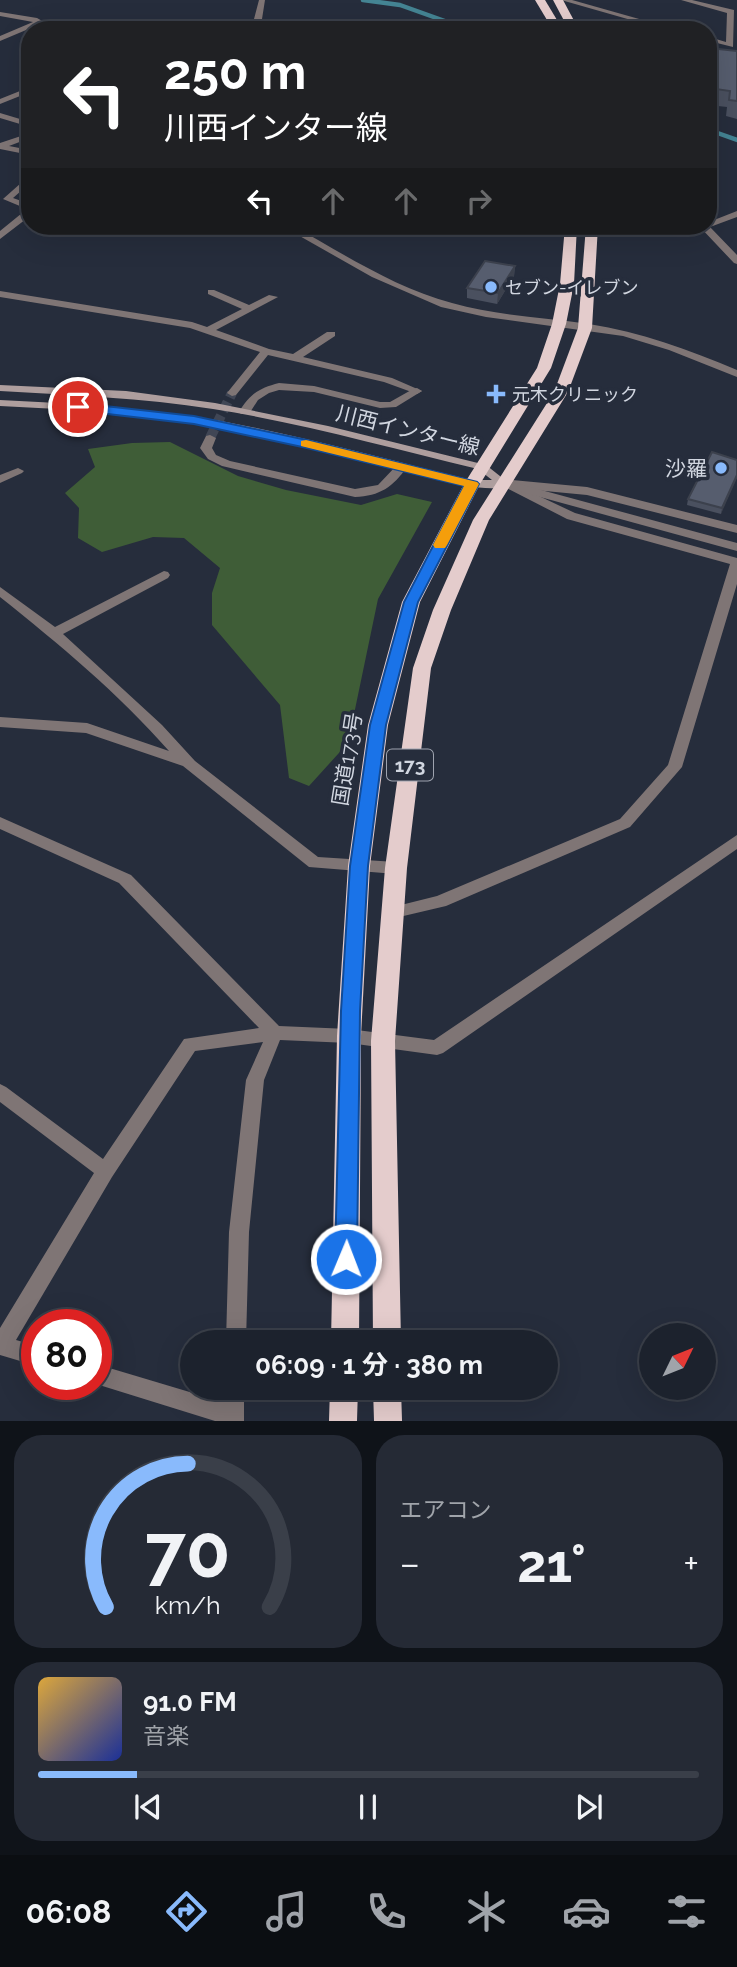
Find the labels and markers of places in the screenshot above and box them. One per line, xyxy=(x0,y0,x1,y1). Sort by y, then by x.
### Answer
place label: セブン-イレブン xyxy=(505,277,639,298)
marker: セブン-イレブン xyxy=(483,279,499,295)
pin xyxy=(48,377,108,437)
marker: 元木クリニック xyxy=(486,384,506,404)
place label: 元木クリニック xyxy=(512,384,638,405)
place label: 沙羅 xyxy=(665,456,707,481)
marker: 沙羅 xyxy=(713,460,729,476)

